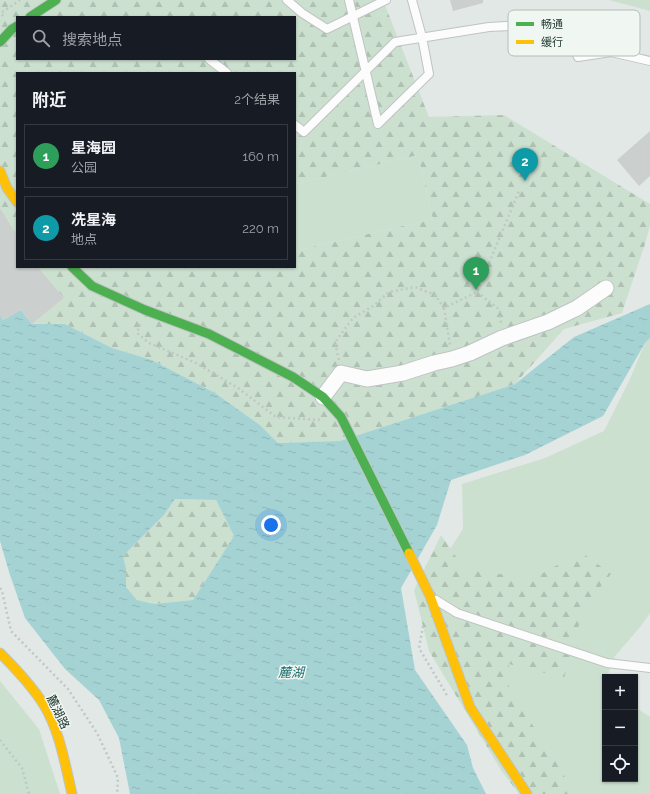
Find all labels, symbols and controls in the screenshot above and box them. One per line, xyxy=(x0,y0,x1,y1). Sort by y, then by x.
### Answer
legend xyxy=(508,10,640,56)
search box xyxy=(16,16,296,60)
text: 畅通 xyxy=(541,18,563,31)
icon: search xyxy=(30,27,52,49)
text: 搜索地点 xyxy=(62,31,122,49)
text: 缓行 xyxy=(541,36,563,49)
text: 附近 xyxy=(32,90,66,110)
text: 2个结果 xyxy=(234,92,280,107)
text: 星海园 xyxy=(71,139,116,157)
pin: 2 xyxy=(512,148,538,181)
text: 1 xyxy=(43,149,49,164)
text: 160 m xyxy=(242,149,279,164)
text: 公园 xyxy=(71,160,97,175)
text: 冼星海 xyxy=(71,211,116,229)
text: 2 xyxy=(42,221,50,236)
text: 220 m xyxy=(242,221,279,236)
text: 地点 xyxy=(71,232,97,247)
pin: 1 xyxy=(463,257,489,290)
your location xyxy=(261,515,281,535)
water label: 麓湖 xyxy=(278,665,306,680)
map controls xyxy=(602,674,638,782)
button: + xyxy=(602,674,638,710)
street label: 麓湖路 xyxy=(44,693,72,731)
button: − xyxy=(602,710,638,746)
button: locate xyxy=(602,746,638,782)

